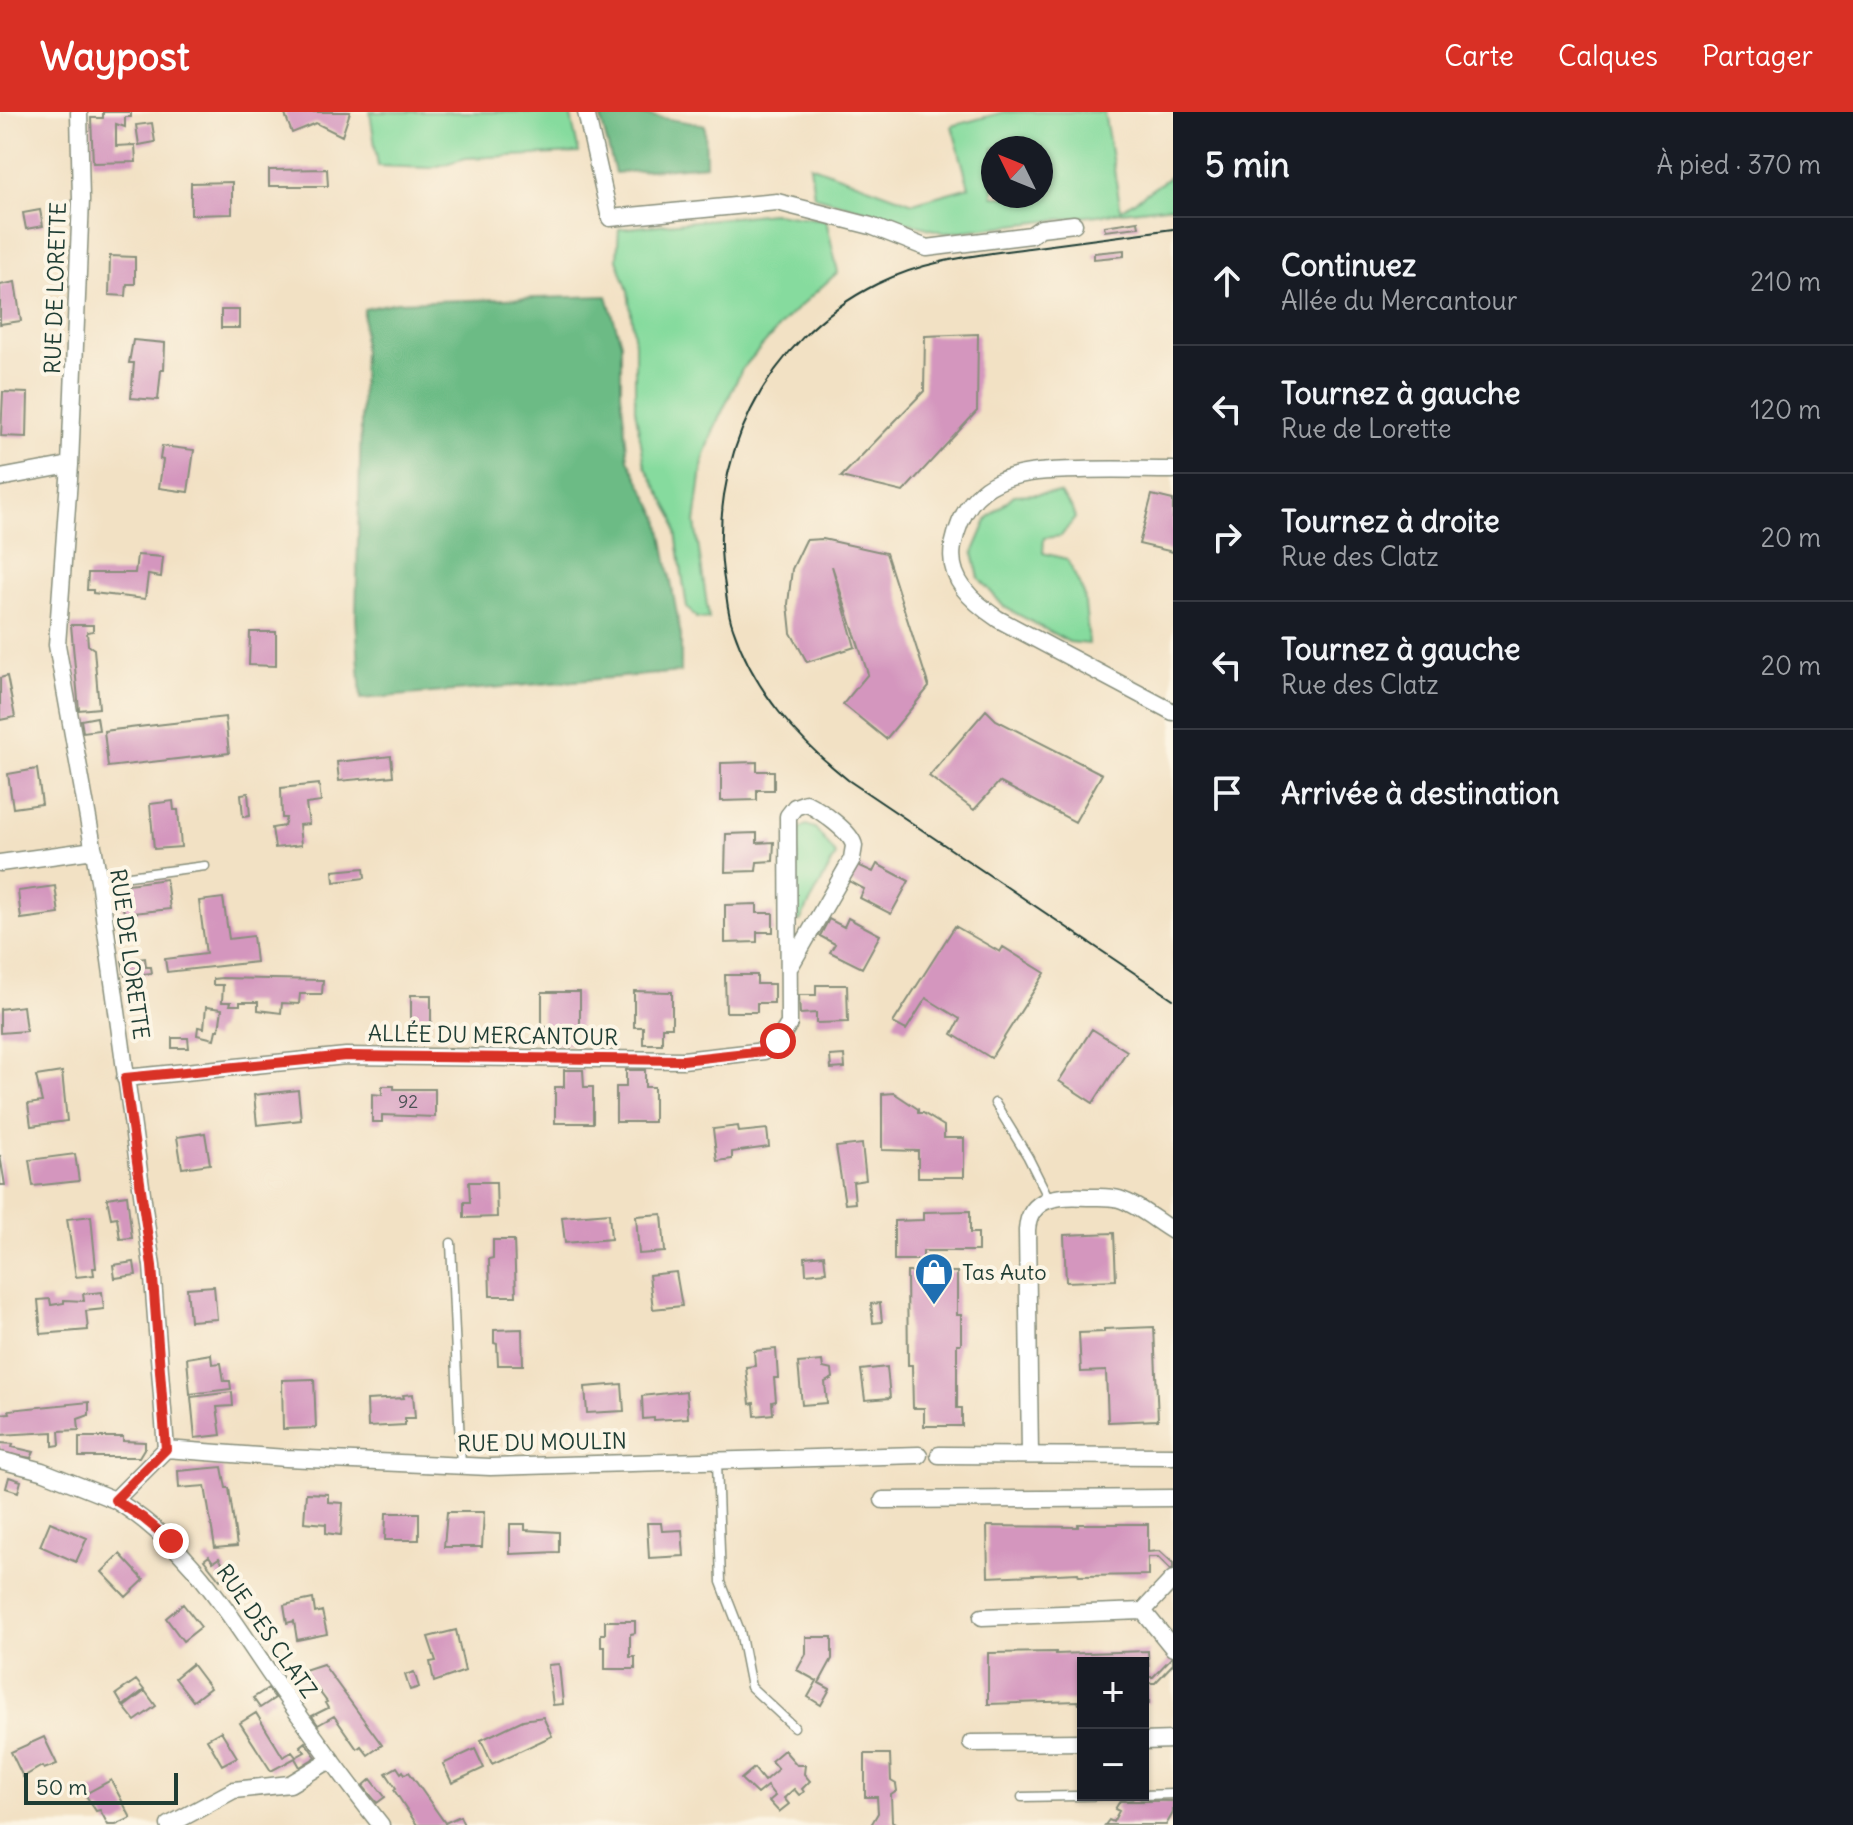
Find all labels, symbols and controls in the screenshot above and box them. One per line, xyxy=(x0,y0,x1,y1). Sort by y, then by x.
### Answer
text: Waypost xyxy=(40,33,190,80)
text: Carte xyxy=(1444,38,1514,74)
text: Calques xyxy=(1558,38,1658,74)
text: Partager xyxy=(1702,38,1813,74)
north arrow xyxy=(981,136,1053,208)
text: 5 min xyxy=(1205,143,1290,186)
text: À pied · 370 m xyxy=(1656,148,1821,181)
street label: RUE DE LORETTE xyxy=(38,202,72,374)
text: Continuez xyxy=(1281,246,1416,284)
icon: ahead xyxy=(1205,259,1249,303)
text: 210 m xyxy=(1750,265,1821,298)
text: Allée du Mercantour xyxy=(1281,284,1517,317)
text: Tournez à gauche xyxy=(1281,374,1521,412)
icon: left xyxy=(1205,387,1249,431)
text: 120 m xyxy=(1750,393,1821,426)
text: Rue de Lorette xyxy=(1281,412,1452,445)
text: Tournez à droite xyxy=(1281,502,1500,540)
icon: right xyxy=(1205,515,1249,559)
text: 20 m xyxy=(1761,521,1821,554)
text: Rue des Clatz xyxy=(1281,540,1439,573)
text: Tournez à gauche xyxy=(1281,630,1521,668)
icon: left xyxy=(1205,643,1249,687)
text: 20 m xyxy=(1761,649,1821,682)
text: Rue des Clatz xyxy=(1281,668,1439,701)
icon: arrive xyxy=(1205,771,1249,815)
text: Arrivée à destination xyxy=(1281,774,1559,812)
street label: RUE DE LORETTE xyxy=(104,867,156,1041)
street label: ALLÉE DU MERCANTOUR xyxy=(368,1019,618,1051)
route start xyxy=(760,1023,796,1059)
house number: 92 xyxy=(398,1090,418,1113)
shop icon: Tas Auto xyxy=(913,1251,955,1306)
place label: Tas Auto xyxy=(962,1258,1047,1286)
street label: RUE DU MOULIN xyxy=(457,1427,627,1457)
route end xyxy=(153,1523,189,1559)
street label: RUE DES CLATZ xyxy=(211,1559,323,1703)
map controls xyxy=(1077,1657,1149,1801)
button: + xyxy=(1077,1657,1149,1729)
button: − xyxy=(1077,1729,1149,1801)
scale bar xyxy=(24,1769,178,1805)
text: 50 m xyxy=(36,1773,88,1801)

